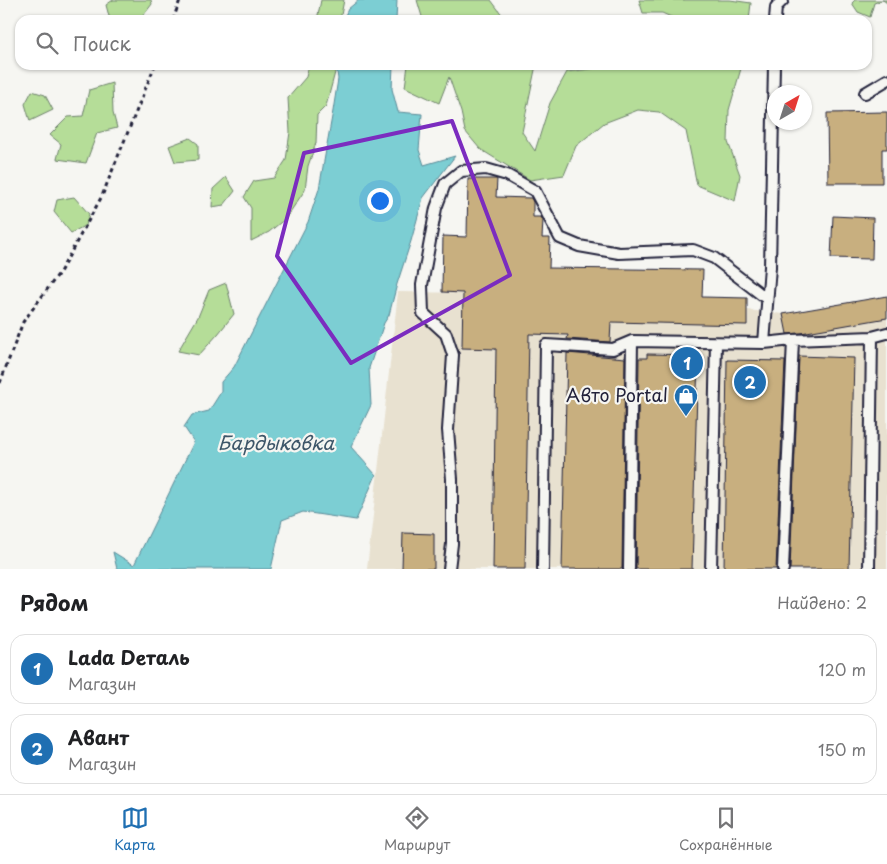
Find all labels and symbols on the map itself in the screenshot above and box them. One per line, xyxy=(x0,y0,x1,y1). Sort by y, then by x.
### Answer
north arrow xyxy=(767,85,812,130)
your location xyxy=(367,188,393,214)
pin: 1 xyxy=(671,344,703,382)
pin: 2 xyxy=(734,363,766,401)
place label: Авто Portal xyxy=(566,381,668,408)
shop icon: Авто Portal xyxy=(673,383,699,417)
water label: Бардыковка xyxy=(218,428,335,456)

